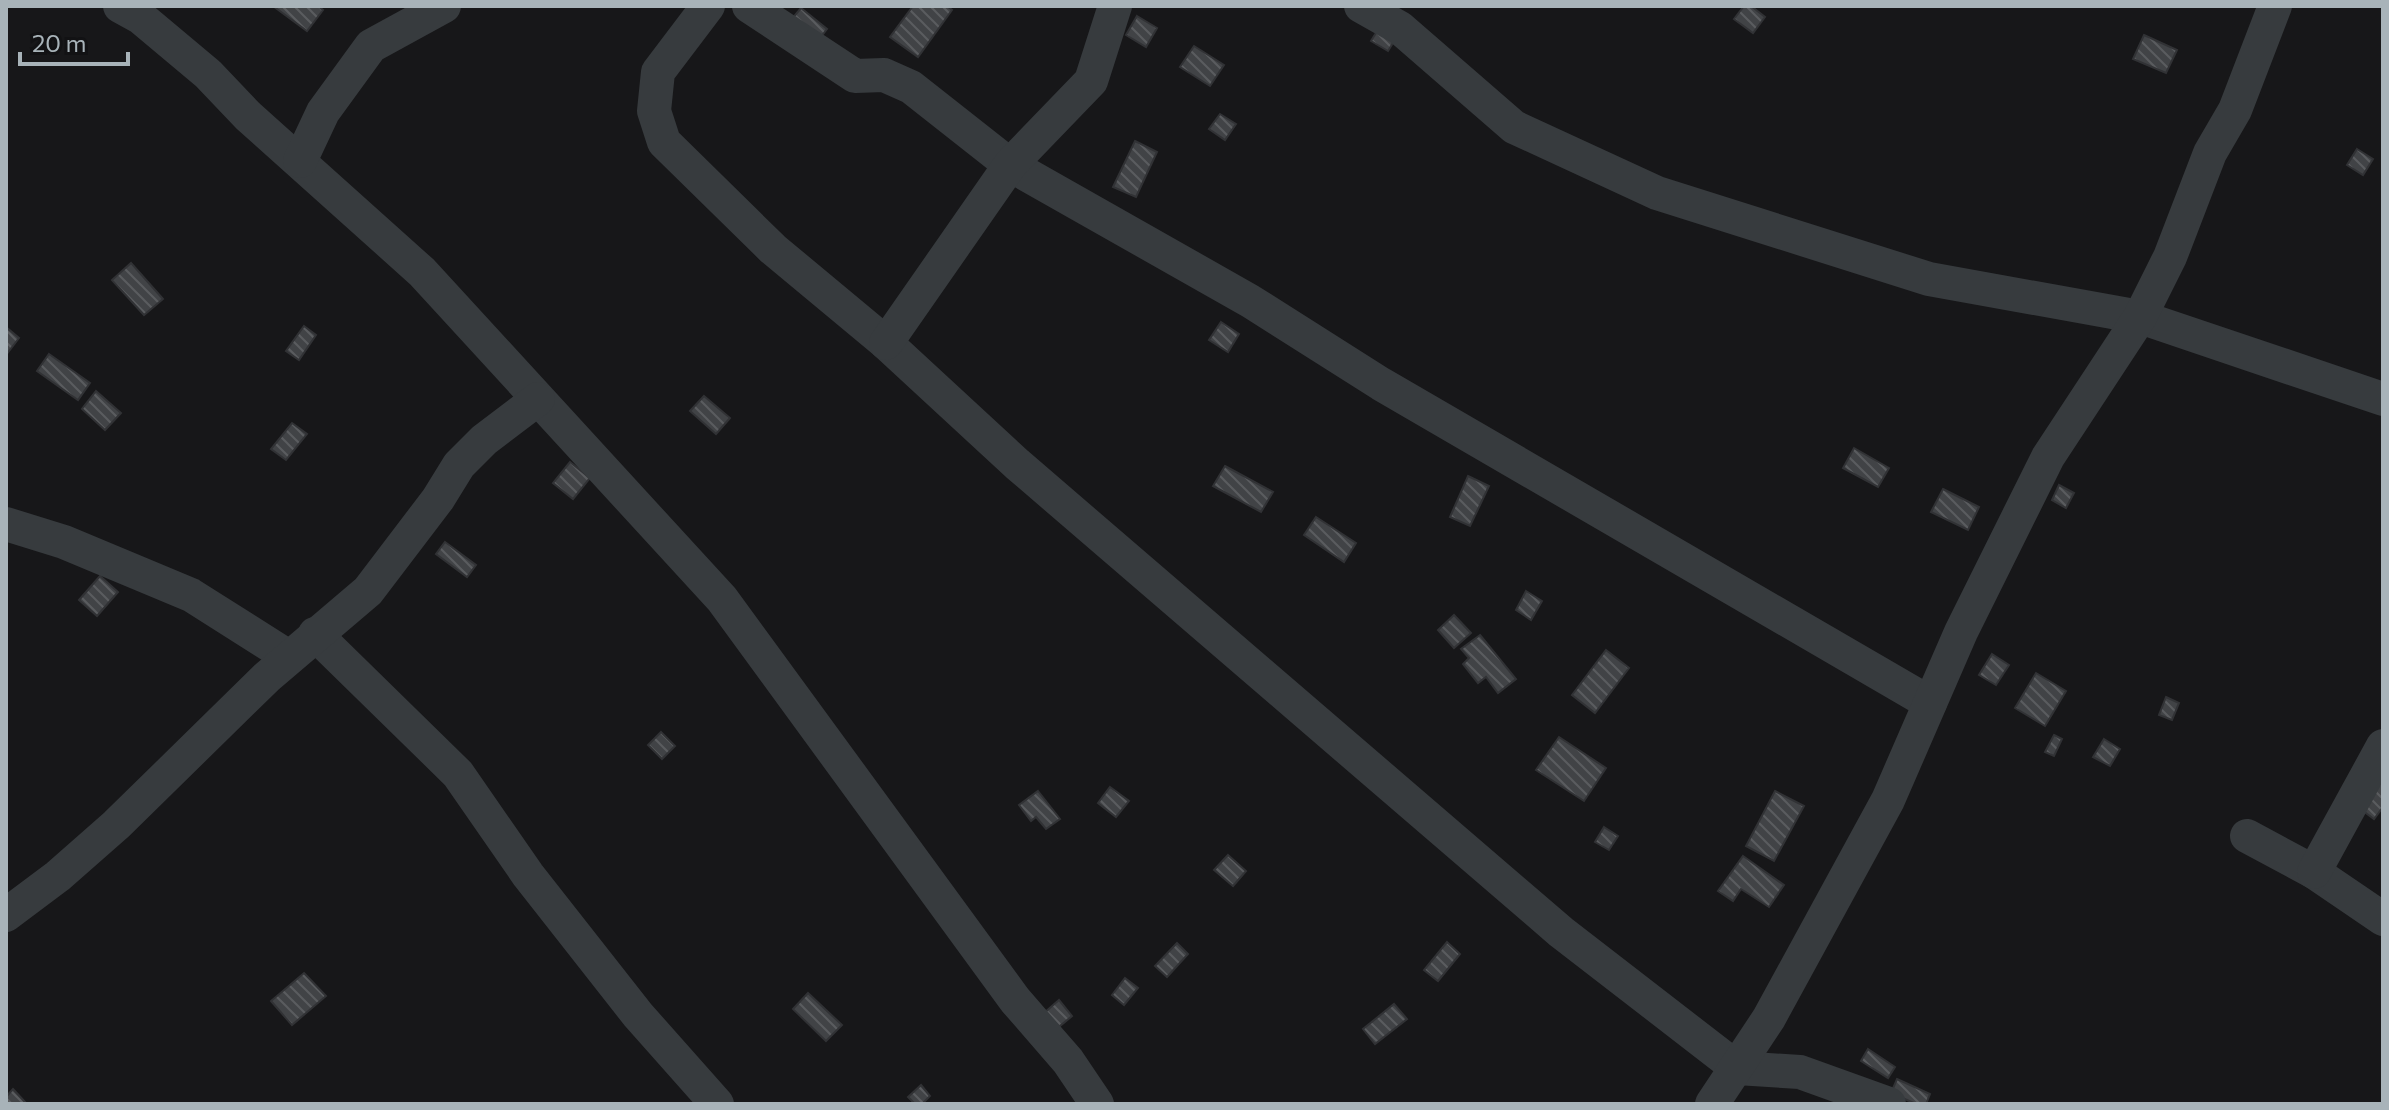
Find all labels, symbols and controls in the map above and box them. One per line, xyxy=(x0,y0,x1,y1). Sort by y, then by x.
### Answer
scale bar xyxy=(20,16,128,66)
text: 20 m xyxy=(32,28,86,57)

